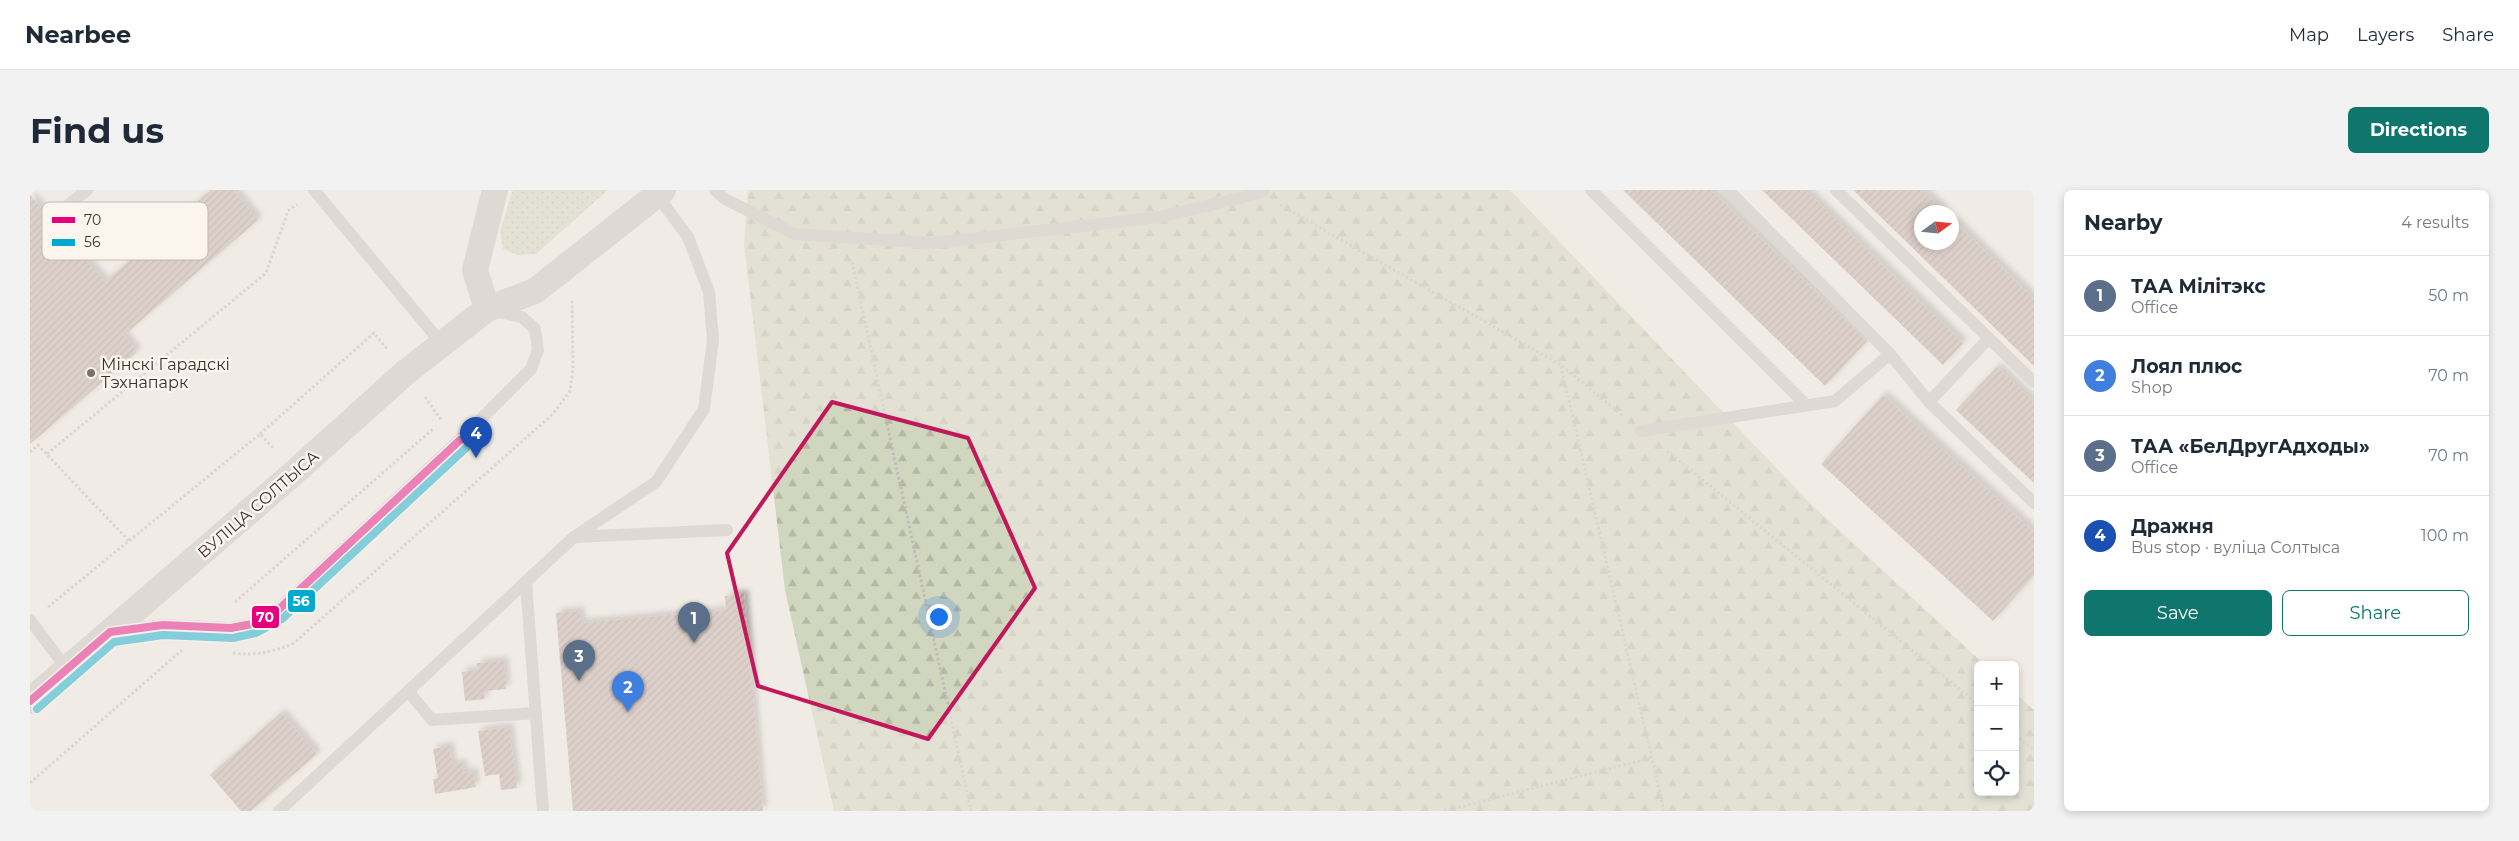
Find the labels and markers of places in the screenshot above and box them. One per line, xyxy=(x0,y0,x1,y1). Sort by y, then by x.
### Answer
place label: Мінскі Гарадскі Тэхнапарк xyxy=(101,355,230,392)
marker: Мінскі Гарадскі Тэхнапарк xyxy=(85,367,97,379)
pin: 4 xyxy=(460,417,492,458)
pin: 1 xyxy=(678,602,710,643)
pin: 3 xyxy=(563,640,595,681)
pin: 2 xyxy=(612,671,644,712)

